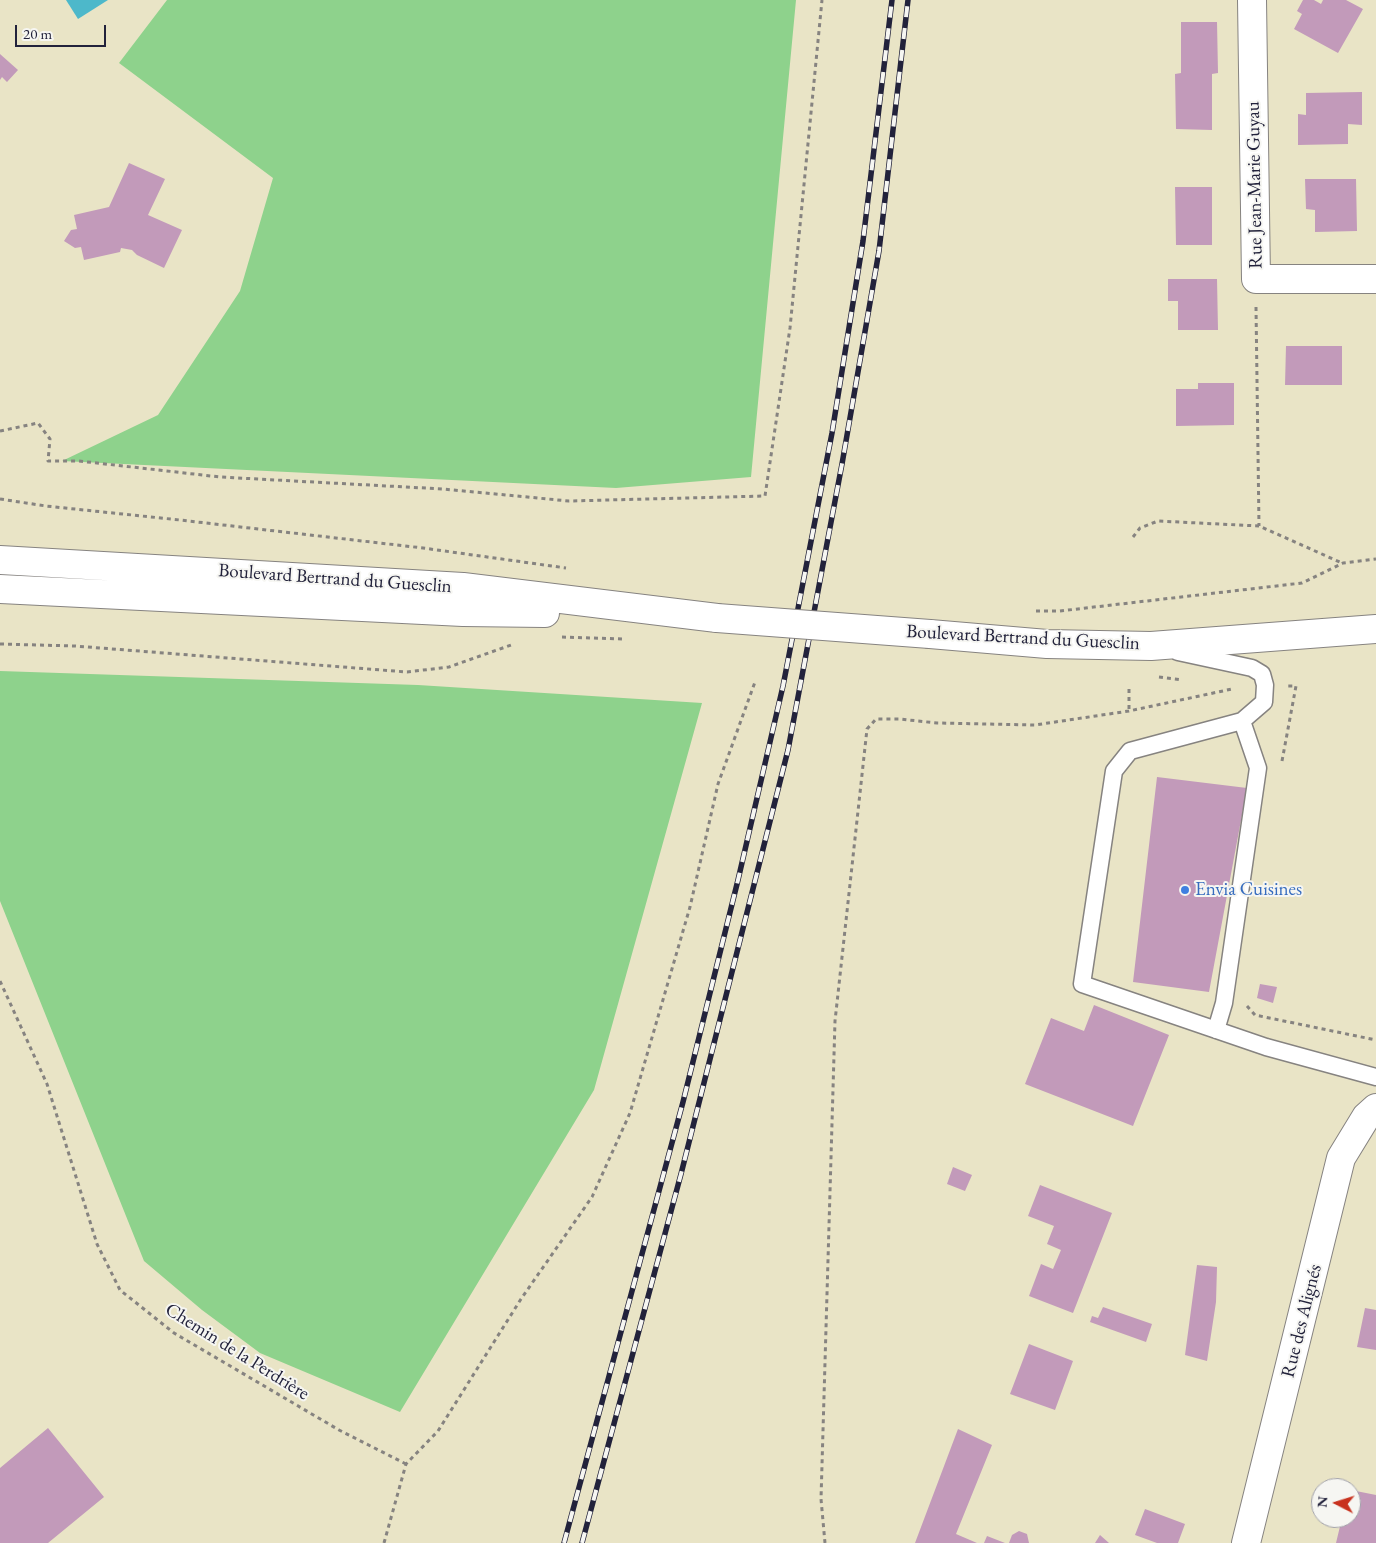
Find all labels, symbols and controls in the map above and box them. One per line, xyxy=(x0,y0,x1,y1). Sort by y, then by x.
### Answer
scale bar xyxy=(18,15,109,47)
text: 20 m xyxy=(23,24,52,43)
street label: Rue Jean-Marie Guyau xyxy=(1242,101,1268,269)
street label: Boulevard Bertrand du Guesclin xyxy=(217,559,453,599)
street label: Boulevard Bertrand du Guesclin xyxy=(906,620,1140,656)
place label: Envia Cuisines xyxy=(1195,879,1302,901)
marker: Envia Cuisines xyxy=(1179,884,1191,896)
street label: Rue des Alignés xyxy=(1277,1262,1327,1380)
street label: Chemin de la Perdrière xyxy=(161,1298,313,1406)
north arrow xyxy=(1311,1478,1361,1528)
text: N xyxy=(1313,1495,1332,1508)

